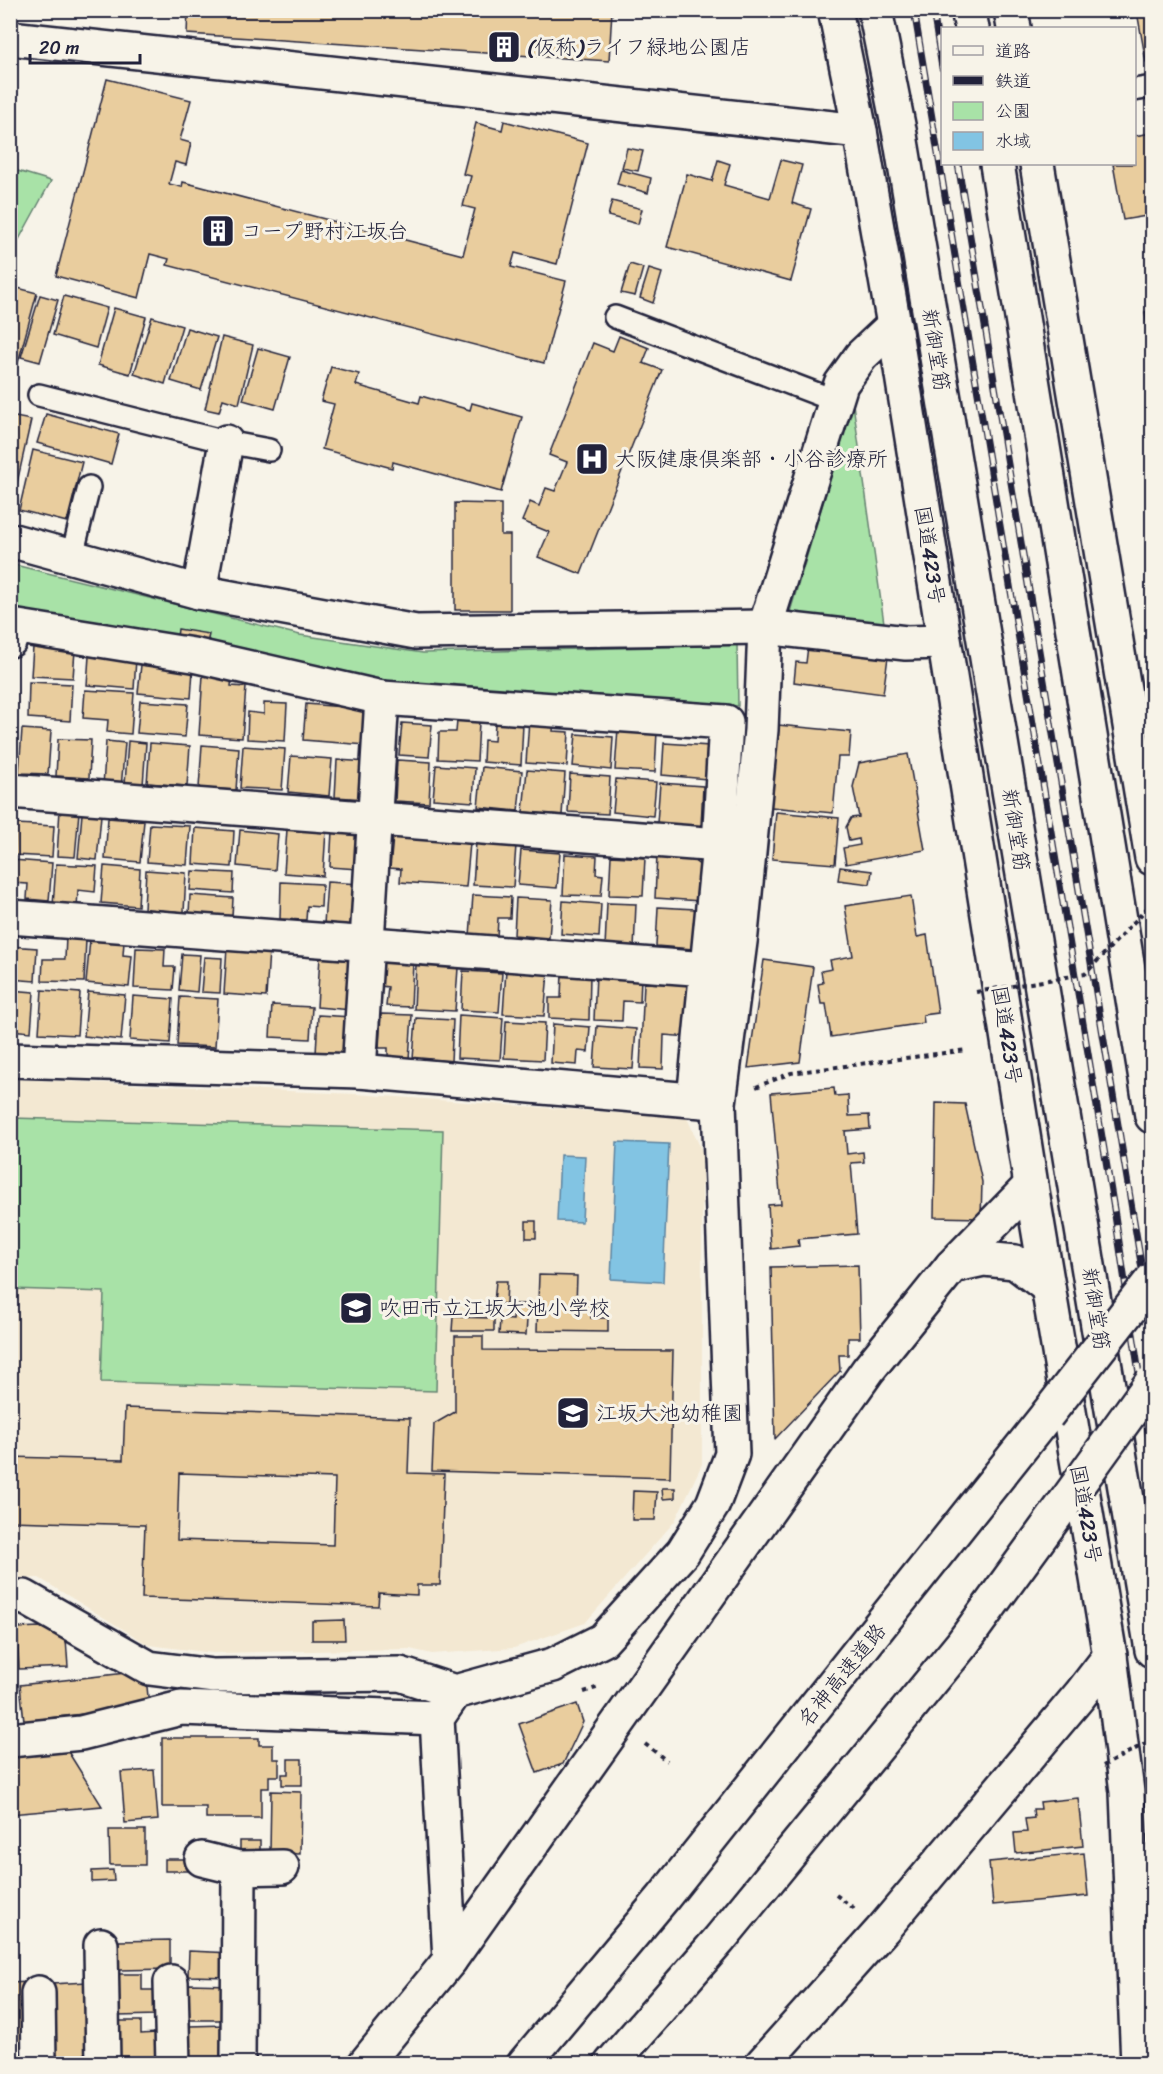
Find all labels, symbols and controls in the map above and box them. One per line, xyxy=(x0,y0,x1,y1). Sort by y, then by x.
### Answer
scale bar xyxy=(30,27,140,65)
legend xyxy=(941,27,1136,165)
place label: (仮称)ライフ緑地公園店 xyxy=(527,28,751,66)
building icon: (仮称)ライフ緑地公園店 xyxy=(486,29,522,65)
text: 20 m xyxy=(39,32,79,64)
text: 道路 xyxy=(995,35,1031,67)
text: 鉄道 xyxy=(995,65,1031,97)
text: 公園 xyxy=(995,95,1031,127)
text: 水域 xyxy=(995,125,1031,157)
place label: コープ野村江坂台 xyxy=(241,212,408,250)
building icon: コープ野村江坂台 xyxy=(200,213,236,249)
street label: 新御堂筋 xyxy=(911,306,961,394)
place label: 大阪健康倶楽部・小谷診療所 xyxy=(615,440,888,478)
hospital icon: 大阪健康倶楽部・小谷診療所 xyxy=(574,441,610,477)
street label: 国道423号 xyxy=(903,503,957,607)
street label: 新御堂筋 xyxy=(991,786,1041,874)
street label: 国道423号 xyxy=(980,983,1034,1087)
street label: 新御堂筋 xyxy=(1071,1265,1121,1353)
place label: 吹田市立江坂大池小学校 xyxy=(379,1289,610,1327)
school or university icon: 吹田市立江坂大池小学校 xyxy=(338,1290,374,1326)
place label: 江坂大池幼稚園 xyxy=(596,1394,743,1432)
school or university icon: 江坂大池幼稚園 xyxy=(555,1395,591,1431)
street label: 国道423号 xyxy=(1059,1462,1113,1566)
street label: 名神高速道路 xyxy=(788,1614,896,1736)

